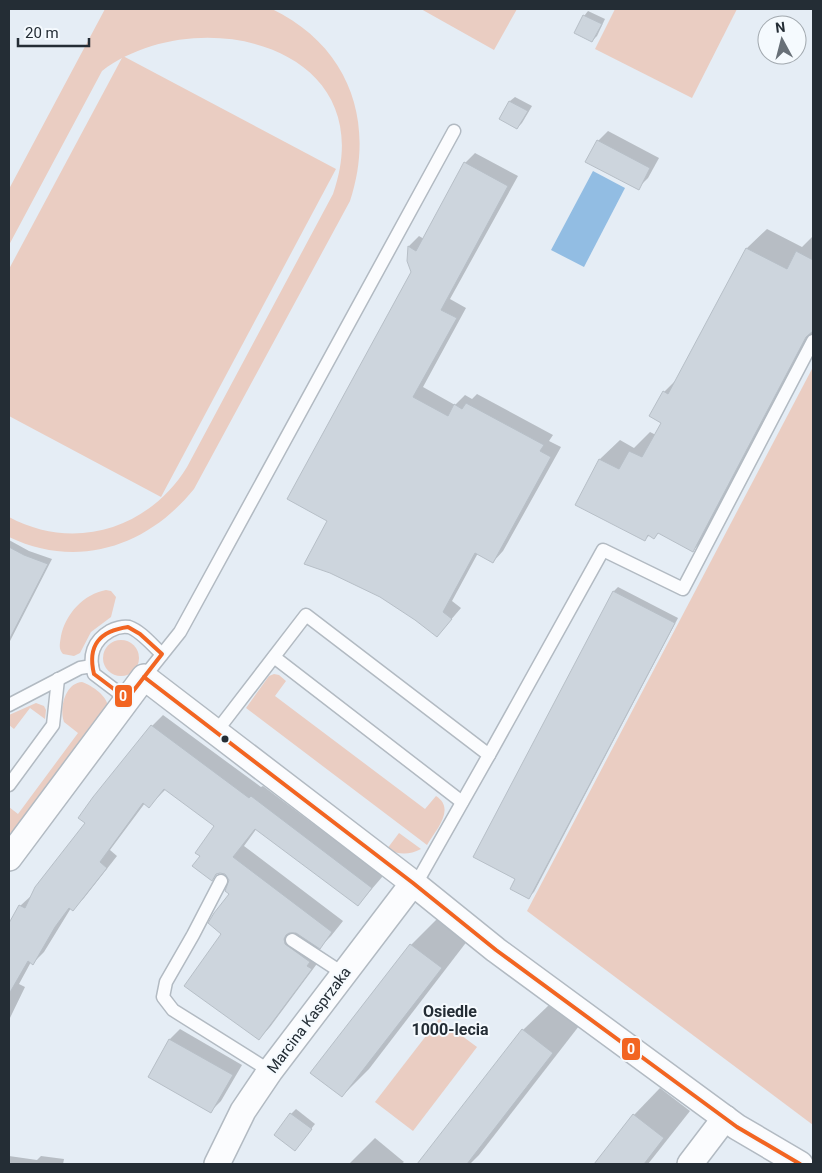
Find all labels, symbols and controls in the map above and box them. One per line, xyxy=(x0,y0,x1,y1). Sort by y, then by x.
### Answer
scale bar xyxy=(18,15,89,47)
north arrow xyxy=(757,15,807,65)
text: N xyxy=(775,19,786,36)
text: 20 m xyxy=(25,24,59,42)
line badge: 0 xyxy=(114,684,133,708)
text: 0 xyxy=(119,688,127,704)
unlabelled marker xyxy=(220,734,230,744)
street label: Marcina Kasprzaka xyxy=(263,963,355,1077)
district label: Osiedle 1000-lecia xyxy=(411,1002,489,1039)
line badge: 0 xyxy=(621,1037,641,1061)
text: 0 xyxy=(627,1041,635,1057)

